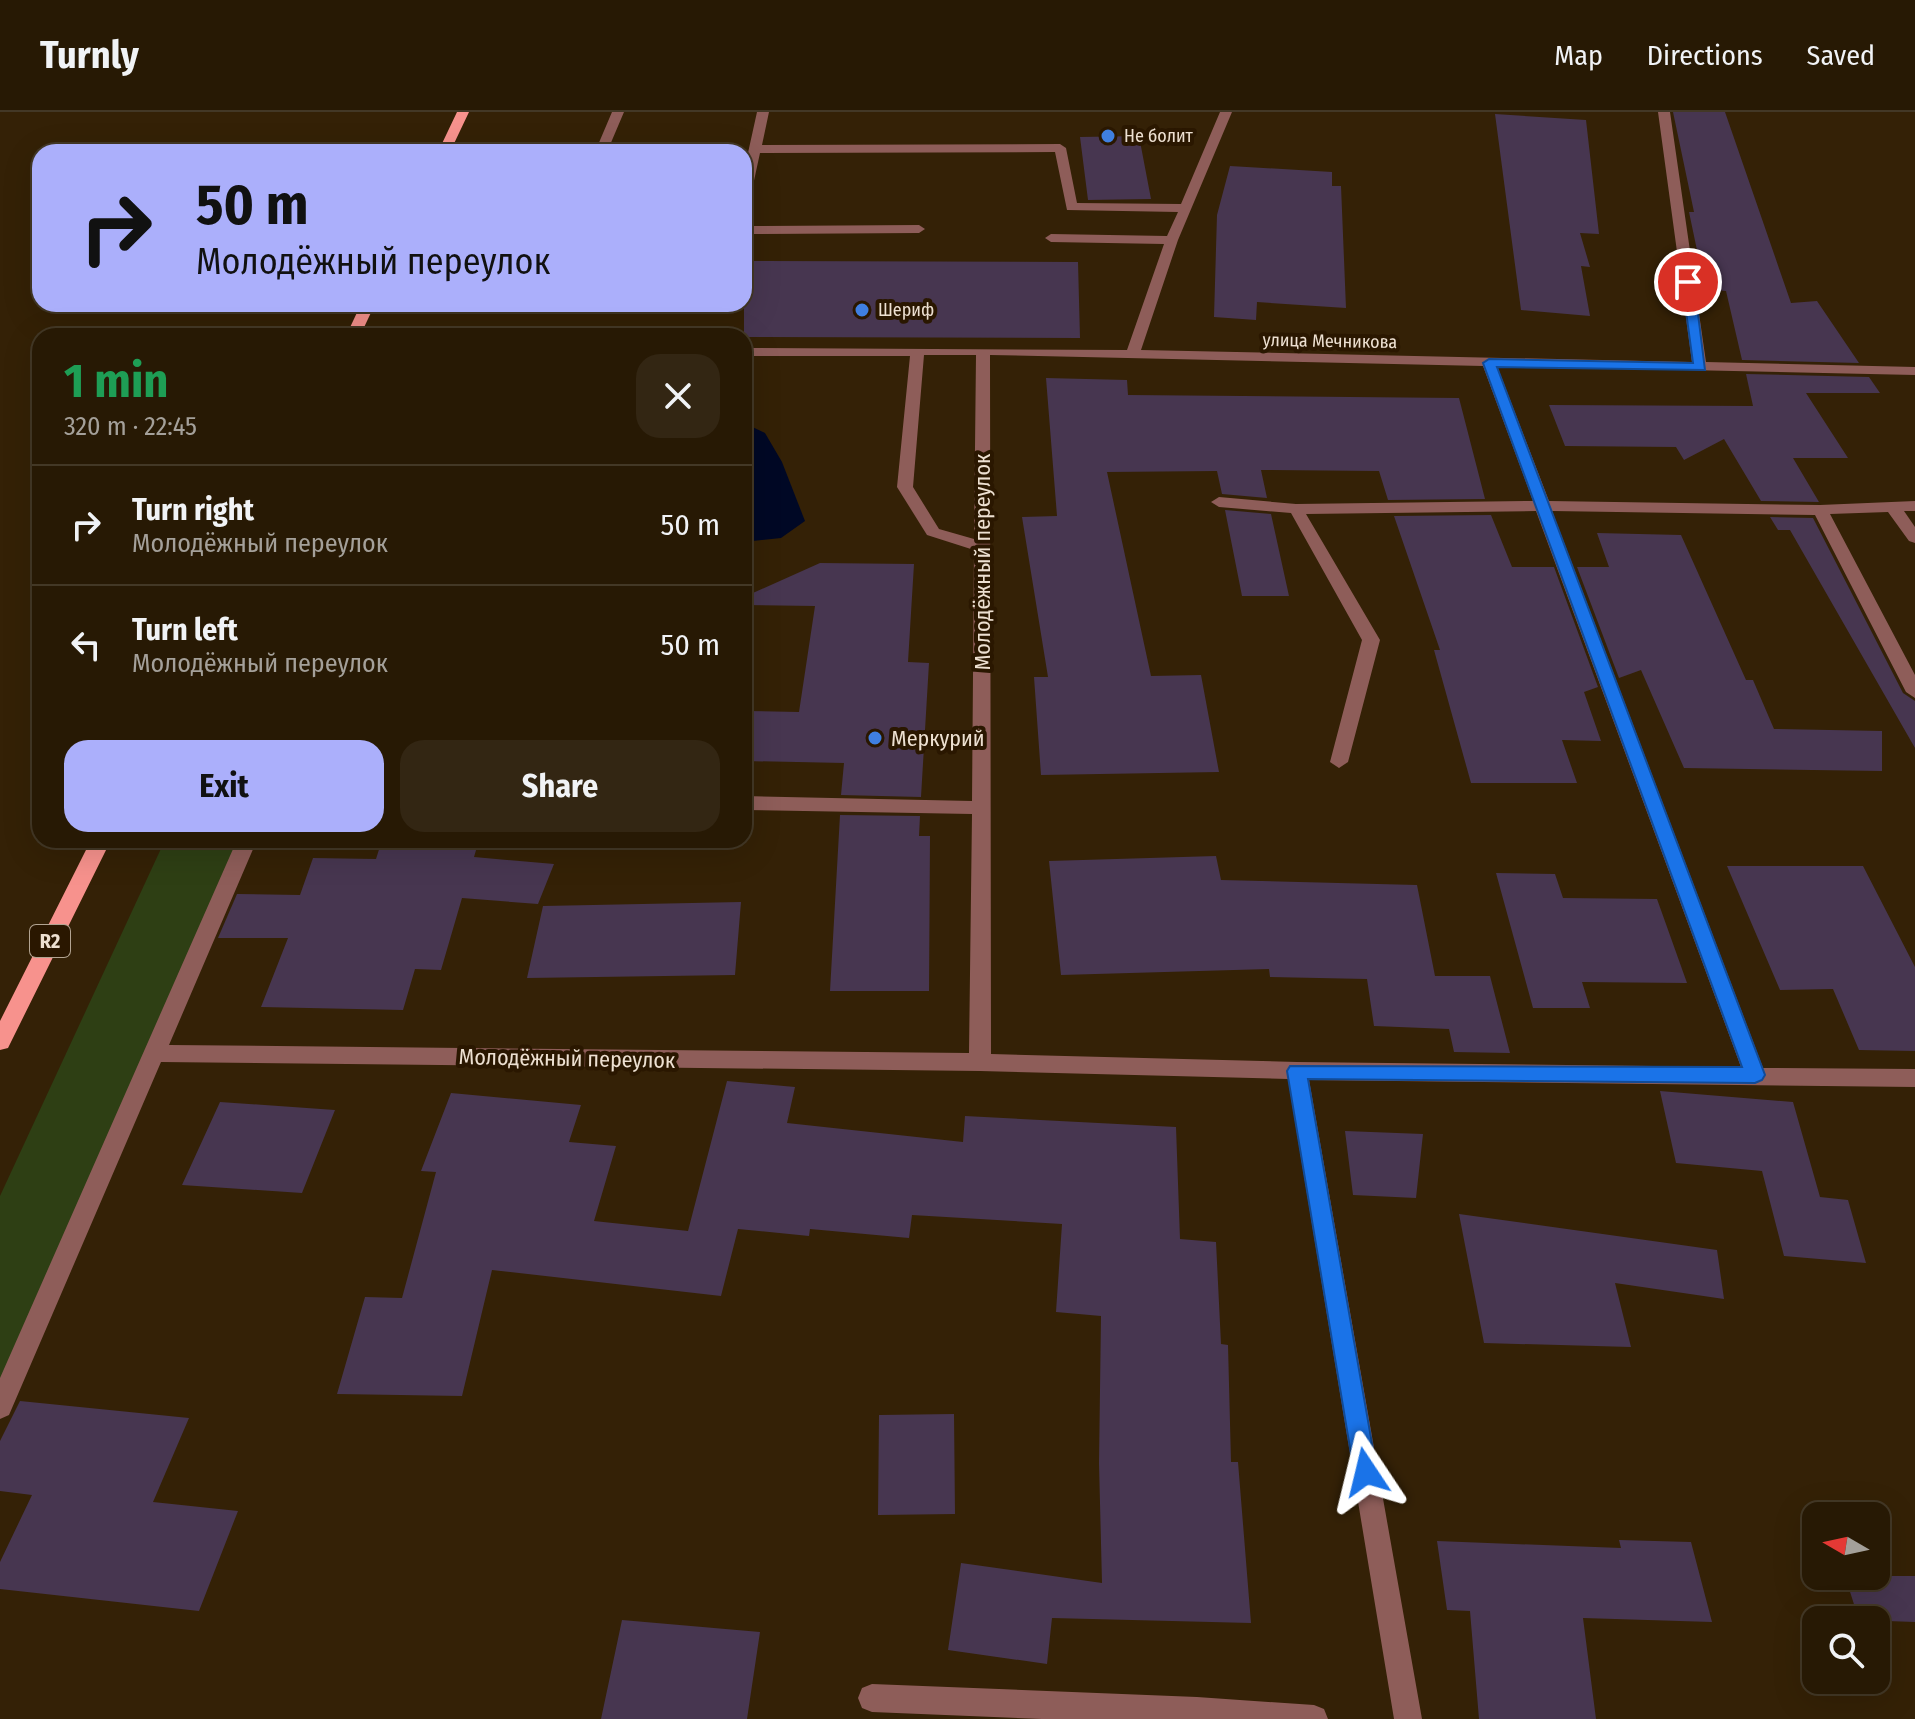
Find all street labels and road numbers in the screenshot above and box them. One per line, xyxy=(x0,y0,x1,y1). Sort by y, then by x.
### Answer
street label: улица Мечникова xyxy=(1263,329,1398,353)
street label: Молодёжный переулок xyxy=(969,453,996,670)
road number: R2 xyxy=(30,925,70,957)
street label: Молодёжный переулок xyxy=(458,1043,676,1074)

